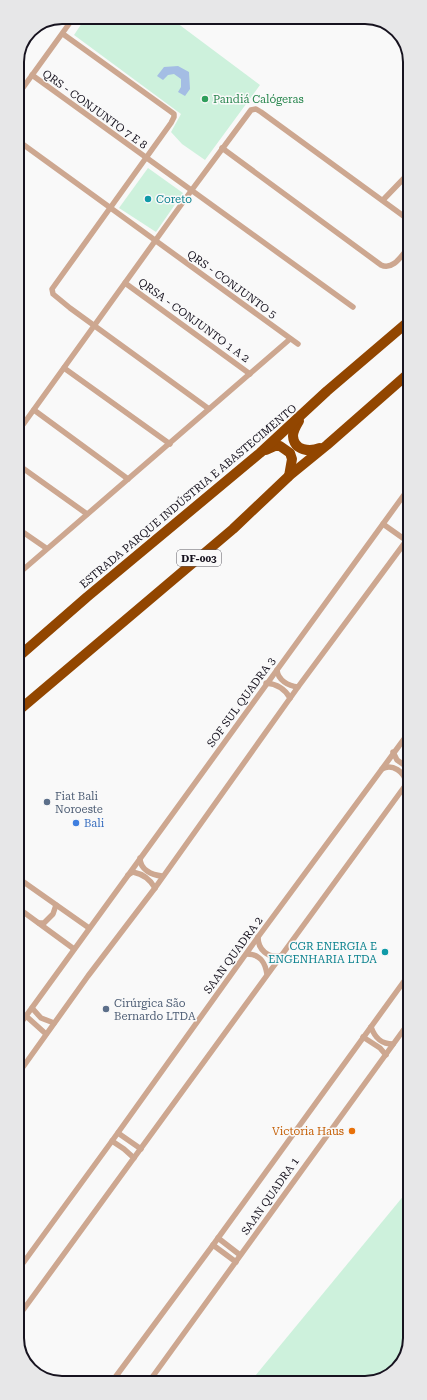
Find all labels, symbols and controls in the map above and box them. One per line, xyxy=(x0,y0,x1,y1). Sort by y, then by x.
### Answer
street label: QRS - CONJUNTO 7 E 8 xyxy=(40,67,150,152)
place label: Pandiá Calógeras xyxy=(213,93,304,106)
marker: Pandiá Calógeras xyxy=(200,94,210,104)
place label: Coreto xyxy=(156,193,192,206)
marker: Coreto xyxy=(143,194,153,204)
street label: QRS - CONJUNTO 5 xyxy=(184,248,279,321)
street label: QRSA - CONJUNTO 1 A 2 xyxy=(135,276,252,365)
street label: ESTRADA PARQUE INDÚSTRIA E ABASTECIMENTO xyxy=(77,401,300,591)
road number: DF-003 xyxy=(177,550,221,566)
street label: SOF SUL QUADRA 3 xyxy=(204,655,278,750)
place label: Fiat Bali Noroeste xyxy=(55,790,103,816)
marker: Fiat Bali Noroeste xyxy=(42,797,52,807)
place label: Bali xyxy=(84,817,105,830)
marker: Bali xyxy=(71,818,81,828)
street label: SAAN QUADRA 2 xyxy=(201,914,266,996)
place label: CGR ENERGIA E ENGENHARIA LTDA xyxy=(268,940,377,966)
marker: CGR ENERGIA E ENGENHARIA LTDA xyxy=(380,947,390,957)
place label: Cirúrgica São Bernardo LTDA xyxy=(114,997,196,1023)
marker: Cirúrgica São Bernardo LTDA xyxy=(101,1004,111,1014)
place label: Victoria Haus xyxy=(272,1125,344,1138)
marker: Victoria Haus xyxy=(347,1126,357,1136)
street label: SAAN QUADRA 1 xyxy=(239,1155,302,1238)

